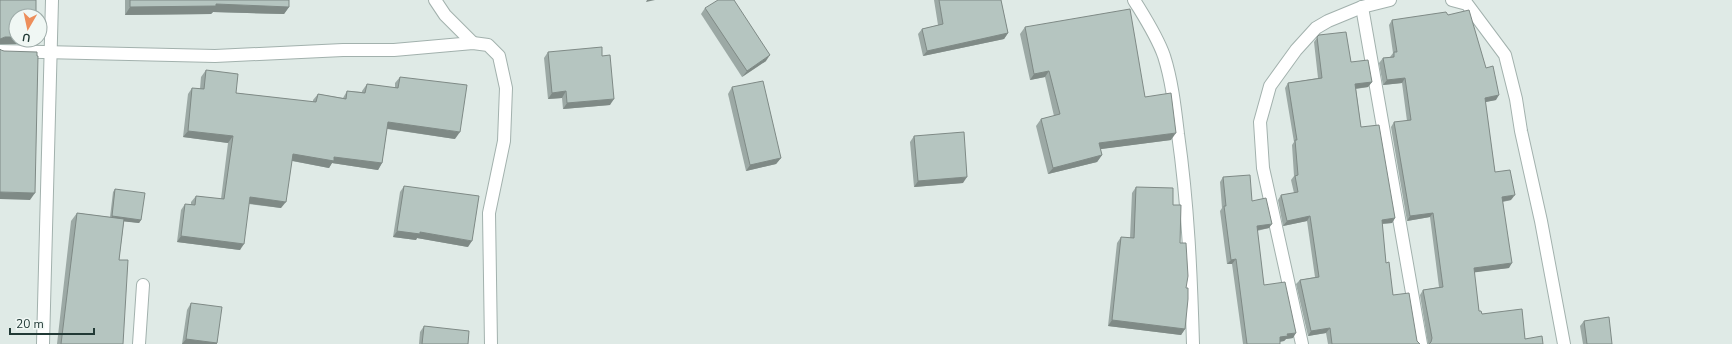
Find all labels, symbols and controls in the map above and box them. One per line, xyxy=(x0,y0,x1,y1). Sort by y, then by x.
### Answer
north arrow xyxy=(8,8,48,48)
text: U xyxy=(21,29,32,45)
scale bar xyxy=(10,310,94,336)
text: 20 m xyxy=(16,316,44,332)

